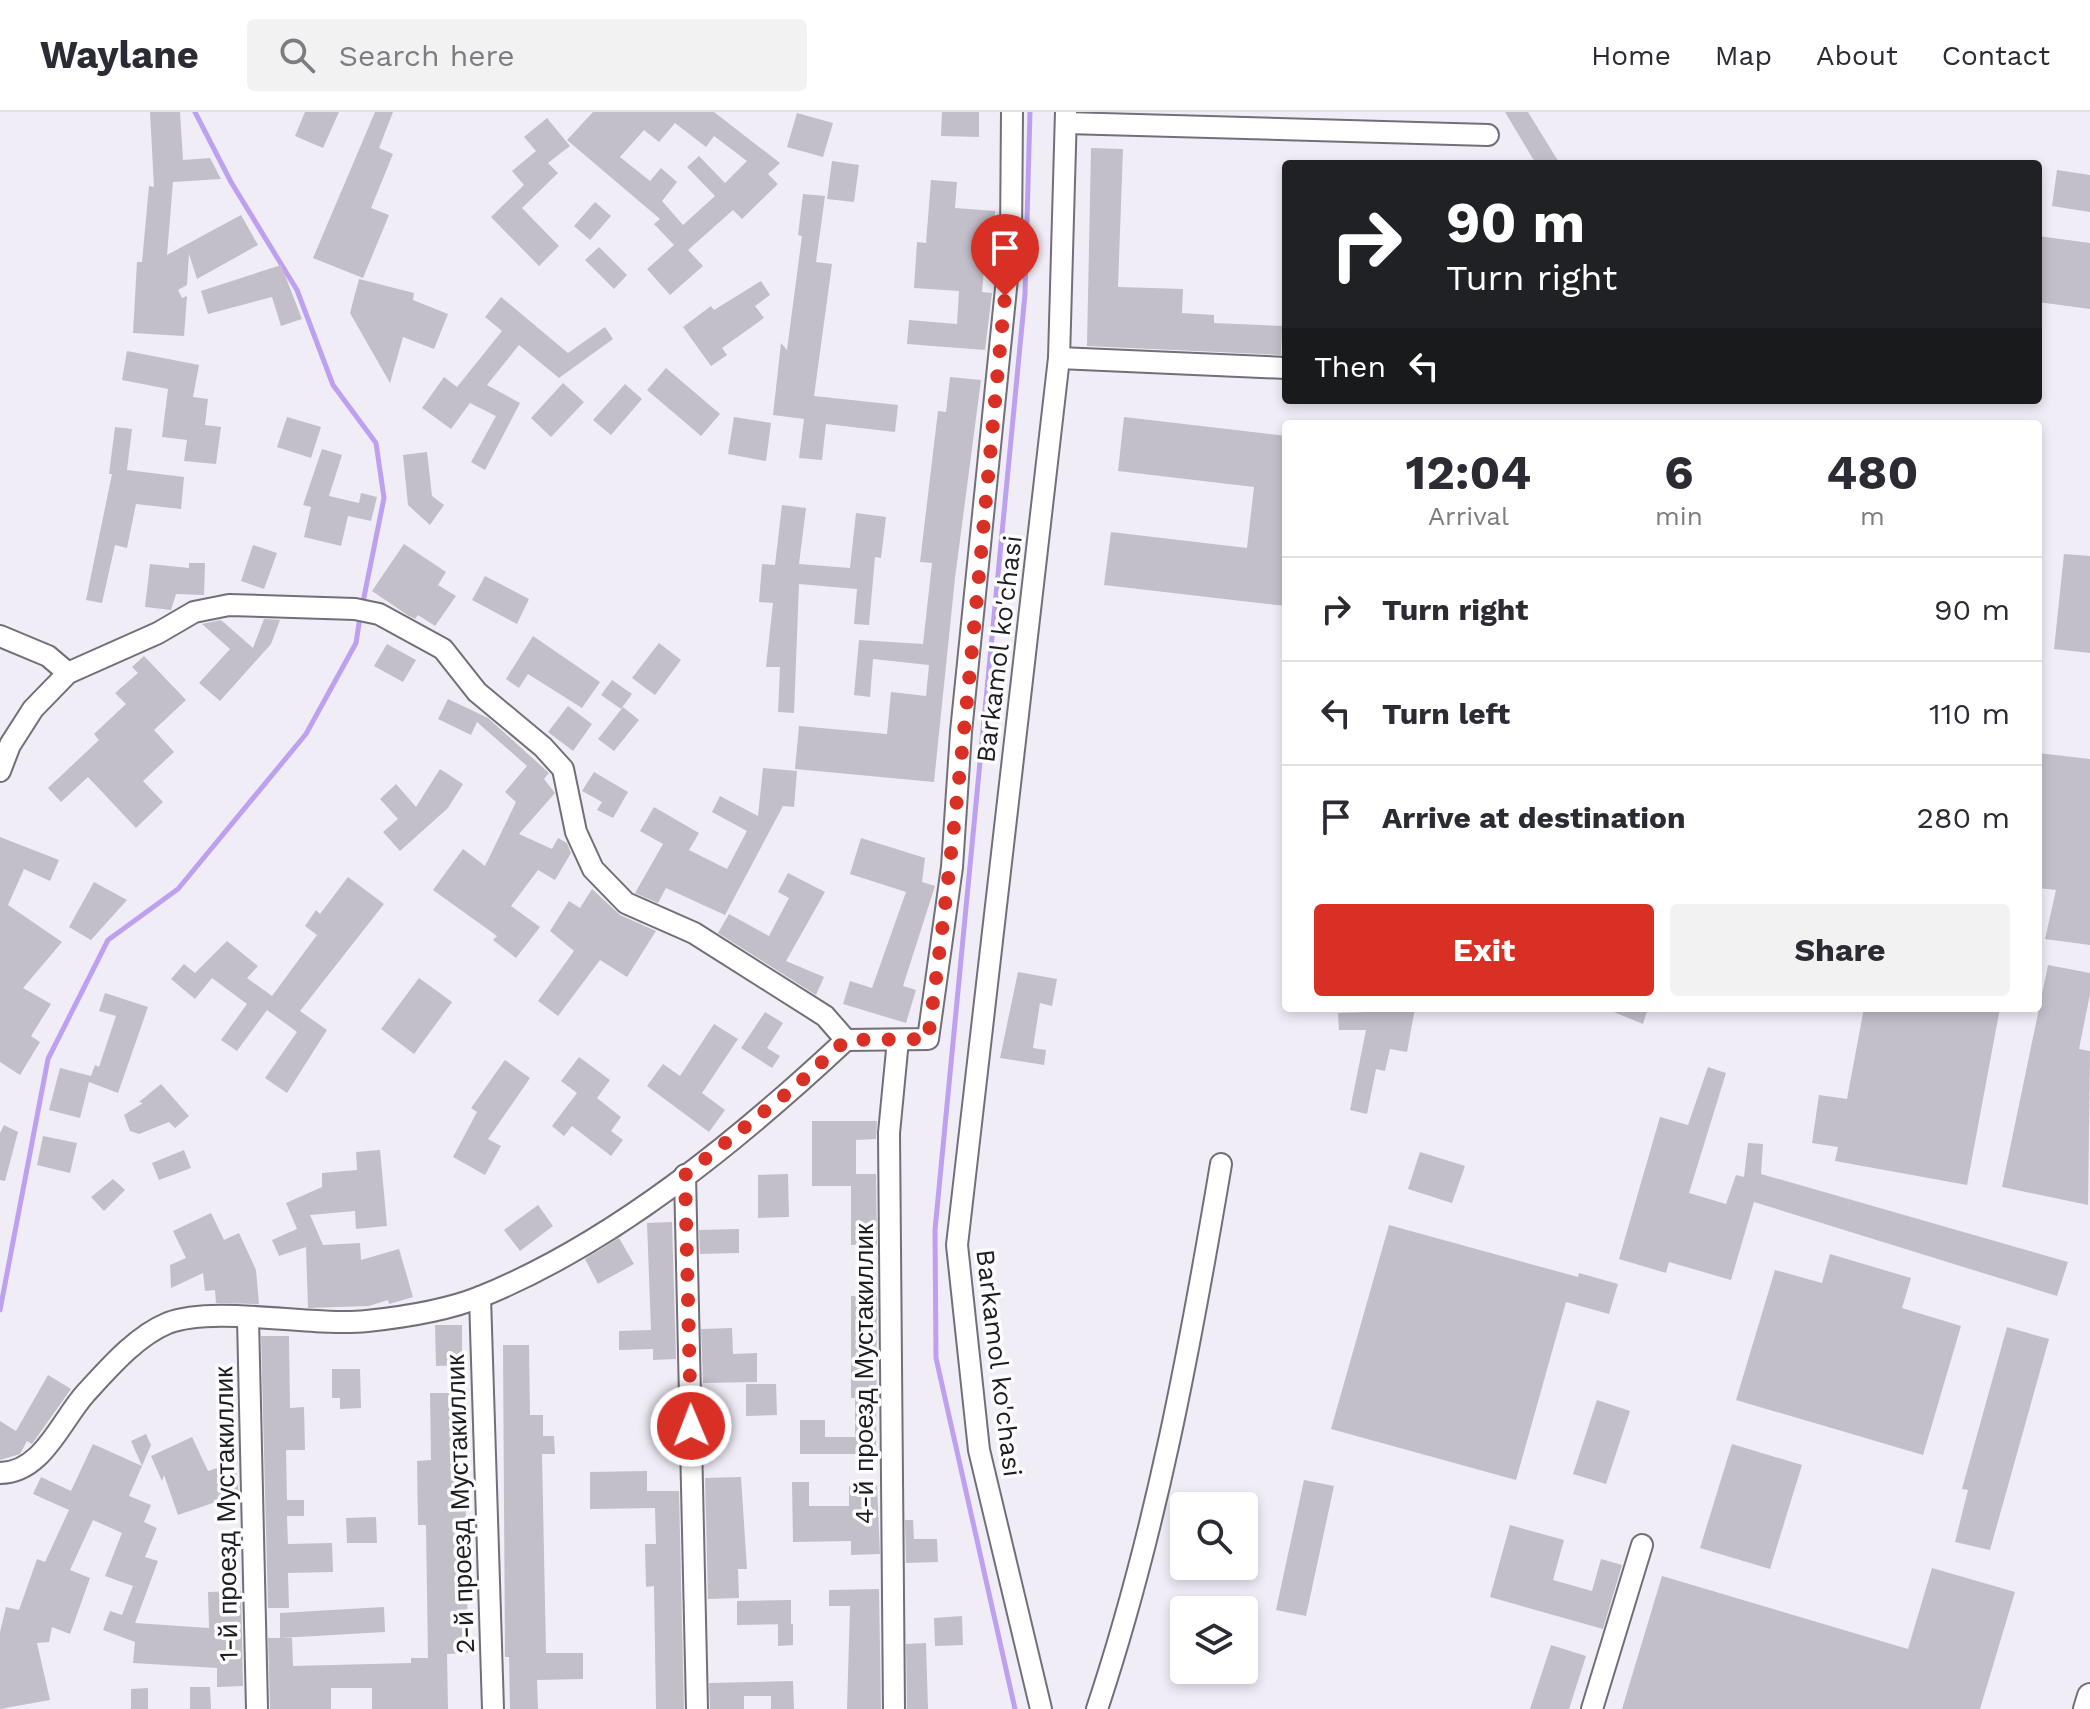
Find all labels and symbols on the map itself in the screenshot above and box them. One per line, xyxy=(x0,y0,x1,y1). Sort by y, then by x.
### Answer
pin xyxy=(971,214,1039,296)
street label: Barkamol ko'chasi xyxy=(970,534,1028,764)
street label: 4-й проезд Мустакиллик xyxy=(849,1223,879,1524)
street label: Barkamol ko'chasi xyxy=(970,1248,1028,1478)
street label: 2-й проезд Мустакиллик xyxy=(440,1353,480,1654)
street label: 1-й проезд Мустакиллик xyxy=(208,1366,244,1662)
position arrow xyxy=(649,1384,733,1468)

